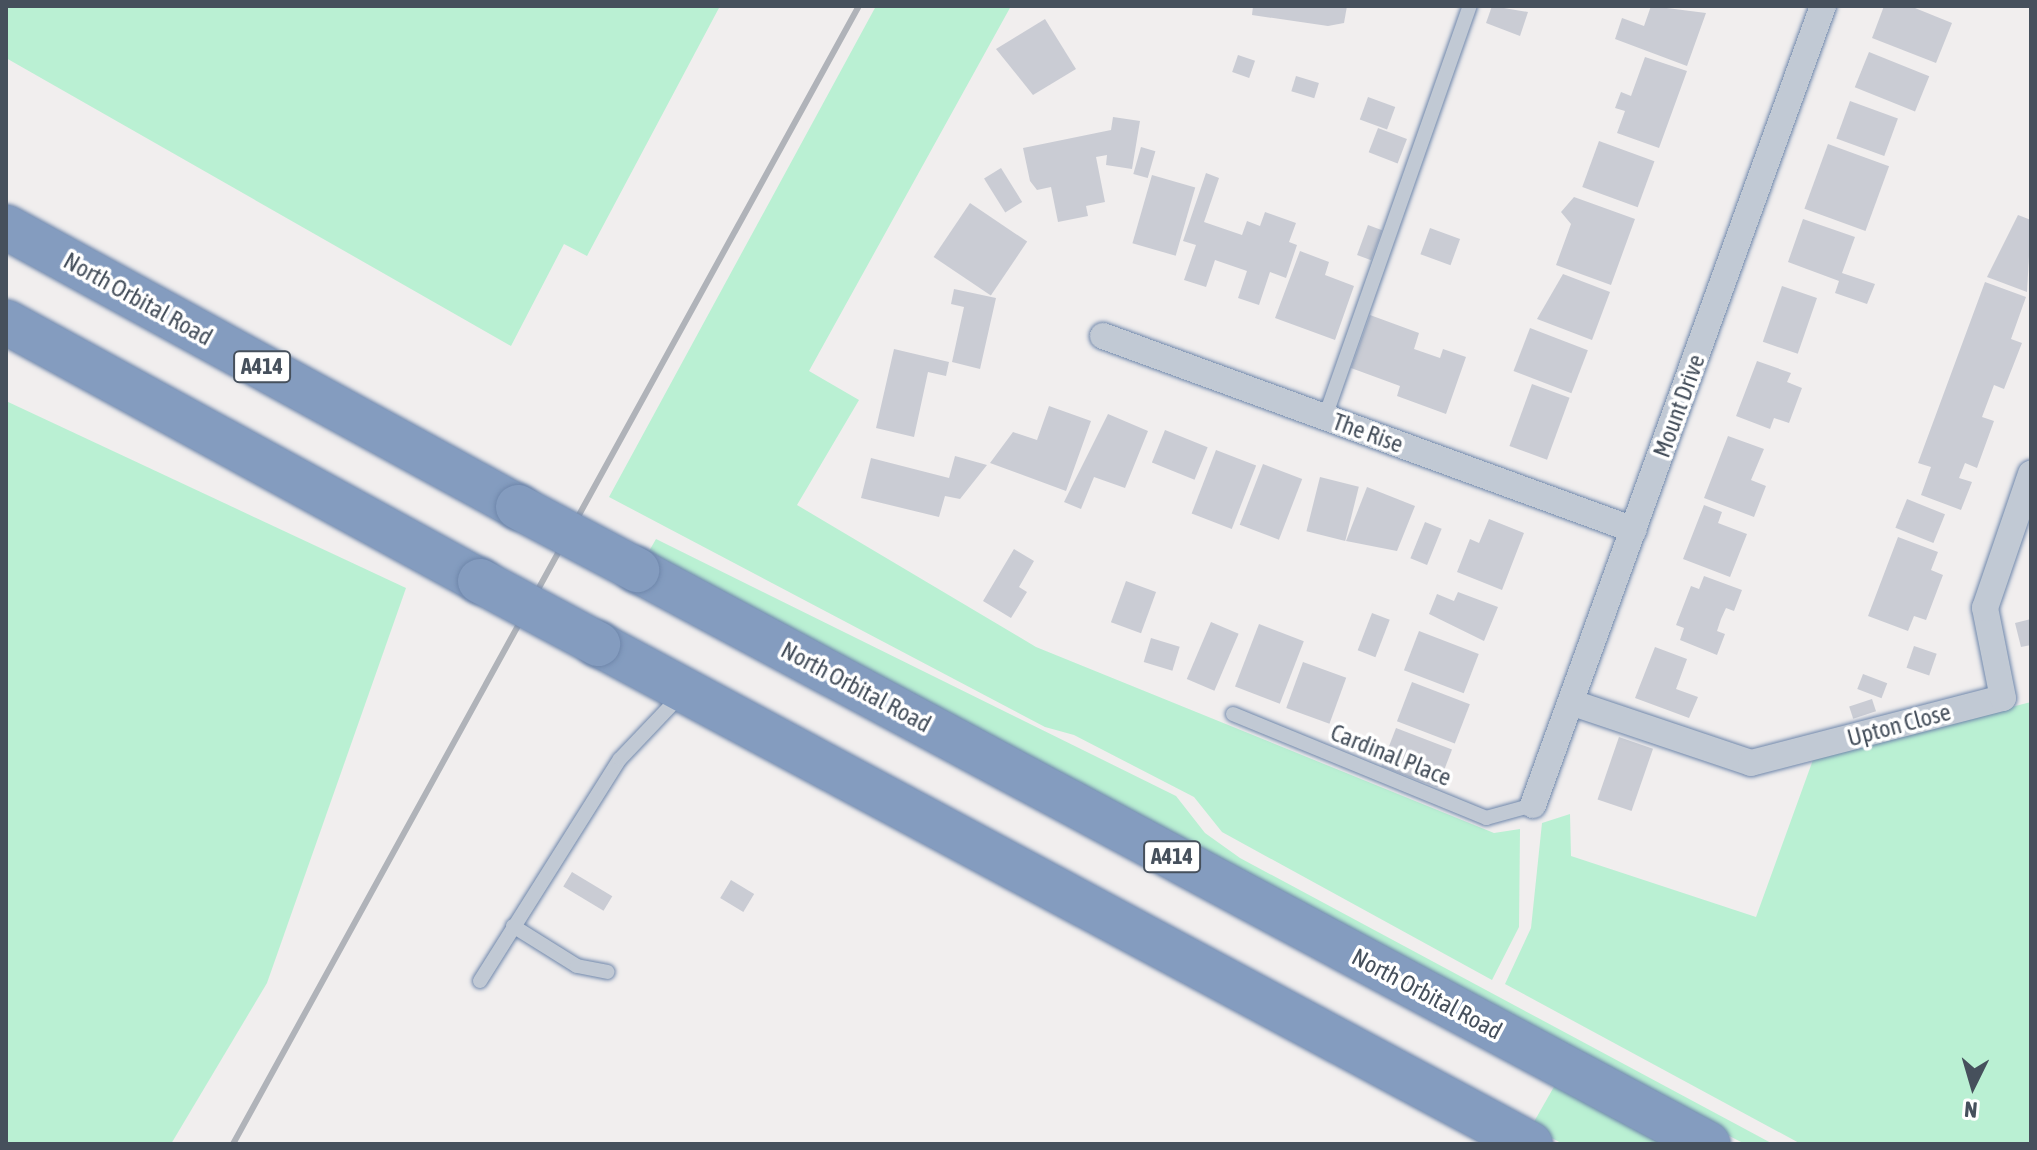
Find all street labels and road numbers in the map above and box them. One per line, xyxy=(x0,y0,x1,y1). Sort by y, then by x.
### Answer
street label: North Orbital Road xyxy=(59,246,217,352)
road number: A414 xyxy=(232,349,292,385)
street label: Mount Drive xyxy=(1647,351,1711,461)
street label: The Rise xyxy=(1329,407,1407,459)
street label: North Orbital Road xyxy=(776,635,936,739)
street label: Upton Close xyxy=(1844,697,1954,753)
street label: Cardinal Place xyxy=(1327,718,1455,792)
road number: A414 xyxy=(1142,839,1202,875)
street label: North Orbital Road xyxy=(1347,942,1507,1046)

